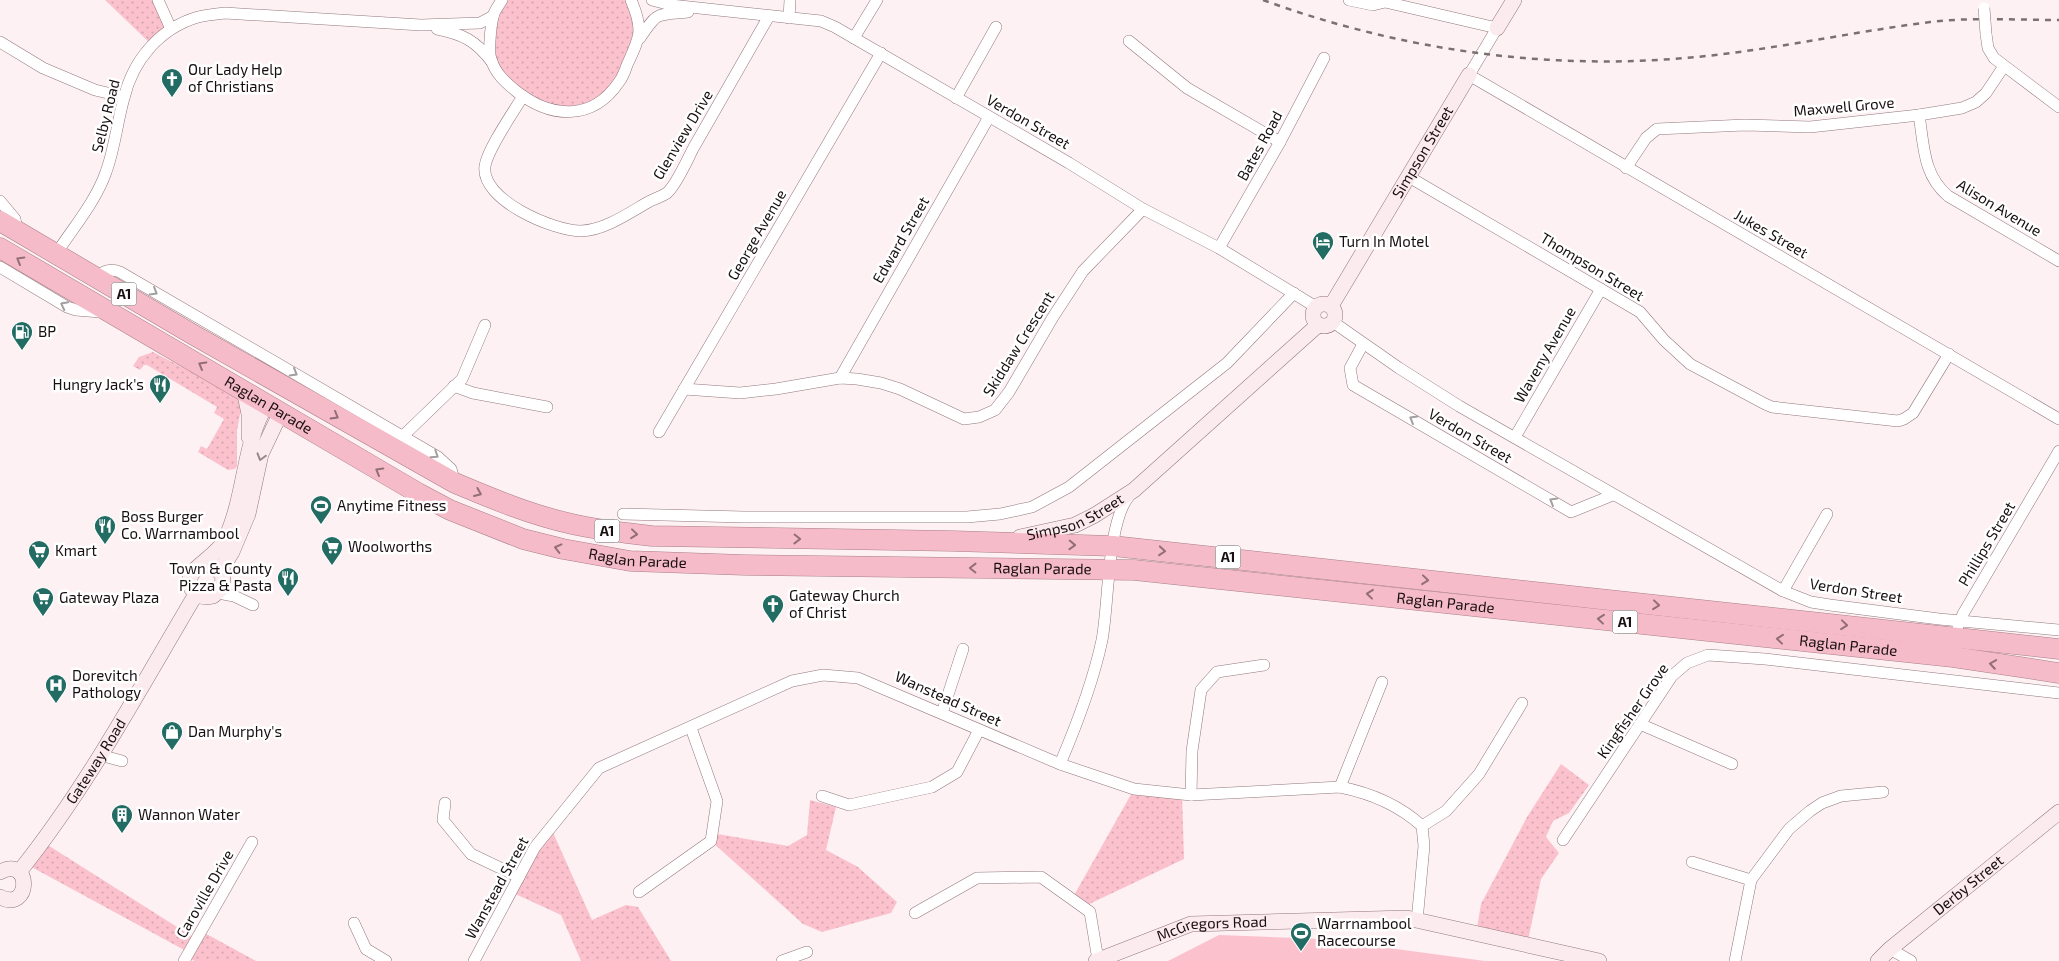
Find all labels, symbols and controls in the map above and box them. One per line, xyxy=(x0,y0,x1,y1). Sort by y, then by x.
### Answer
place label: Our Lady Help of Christians xyxy=(188,60,282,95)
church icon: Our Lady Help of Christians xyxy=(160,67,184,98)
street label: Selby Road xyxy=(87,77,123,154)
street label: Glenview Drive xyxy=(648,86,716,183)
street label: Verdon Street xyxy=(984,90,1074,152)
street label: Maxwell Grove xyxy=(1793,93,1895,119)
street label: Simpson Street xyxy=(1388,102,1456,201)
street label: Bates Road xyxy=(1233,108,1286,183)
street label: Alison Avenue xyxy=(1954,175,2045,239)
street label: George Avenue xyxy=(723,186,789,283)
street label: Edward Street xyxy=(868,193,932,286)
street label: Jukes Street xyxy=(1732,205,1812,262)
street label: Thompson Street xyxy=(1537,228,1648,304)
hotel icon: Turn In Motel xyxy=(1311,230,1335,261)
place label: Turn In Motel xyxy=(1339,232,1429,250)
one-way arrow xyxy=(17,256,26,266)
road number: A1 xyxy=(112,282,136,306)
one-way arrow xyxy=(149,285,158,295)
street label: Skiddaw Crescent xyxy=(979,287,1058,399)
one-way arrow xyxy=(61,301,70,311)
street label: Waveny Avenue xyxy=(1509,303,1579,406)
fuel station icon: BP xyxy=(10,320,34,351)
place label: BP xyxy=(38,322,56,340)
one-way arrow xyxy=(198,362,207,372)
one-way arrow xyxy=(289,367,298,377)
street label: Raglan Parade xyxy=(222,372,316,437)
restaurant icon: Hungry Jack's xyxy=(148,373,172,404)
place label: Hungry Jack's xyxy=(53,375,144,393)
street label: Verdon Street xyxy=(1426,404,1516,466)
one-way arrow xyxy=(329,410,338,420)
one-way arrow xyxy=(1409,416,1418,426)
one-way arrow xyxy=(429,449,438,458)
one-way arrow xyxy=(256,452,266,460)
one-way arrow xyxy=(376,467,385,477)
one-way arrow xyxy=(473,486,482,497)
street label: Simpson Street xyxy=(1025,489,1127,543)
sports icon: Anytime Fitness xyxy=(309,494,333,525)
place label: Anytime Fitness xyxy=(337,496,447,514)
one-way arrow xyxy=(1549,498,1558,508)
street label: Phillips Street xyxy=(1954,498,2019,589)
place label: Boss Burger Co. Warrnambool xyxy=(121,507,240,542)
restaurant icon: Boss Burger Co. Warrnambool xyxy=(93,514,117,545)
road number: A1 xyxy=(594,520,620,542)
one-way arrow xyxy=(630,528,638,539)
one-way arrow xyxy=(793,534,801,544)
supermarket icon: Woolworths xyxy=(320,535,344,566)
place label: Woolworths xyxy=(348,537,432,555)
supermarket icon: Kmart xyxy=(27,539,51,570)
one-way arrow xyxy=(1068,540,1076,550)
place label: Kmart xyxy=(55,541,97,559)
one-way arrow xyxy=(553,543,562,554)
street label: Raglan Parade xyxy=(587,544,687,571)
one-way arrow xyxy=(1158,545,1166,556)
road number: A1 xyxy=(1216,546,1240,568)
street label: Raglan Parade xyxy=(993,558,1092,577)
place label: Town & County Pizza & Pasta xyxy=(169,559,272,594)
one-way arrow xyxy=(969,563,976,573)
restaurant icon: Town & County Pizza & Pasta xyxy=(276,566,300,597)
one-way arrow xyxy=(1421,574,1429,585)
street label: Verdon Street xyxy=(1809,574,1904,606)
supermarket icon: Gateway Plaza xyxy=(31,586,55,617)
place label: Gateway Church of Christ xyxy=(789,586,900,621)
place label: Gateway Plaza xyxy=(59,588,159,606)
street label: Raglan Parade xyxy=(1396,588,1496,616)
one-way arrow xyxy=(1366,589,1374,600)
church icon: Gateway Church of Christ xyxy=(761,593,785,624)
one-way arrow xyxy=(1653,599,1661,610)
road number: A1 xyxy=(1612,610,1638,634)
one-way arrow xyxy=(1597,614,1605,625)
one-way arrow xyxy=(1841,619,1849,630)
street label: Raglan Parade xyxy=(1798,631,1898,659)
one-way arrow xyxy=(1776,634,1784,645)
street label: Kingfisher Grove xyxy=(1593,659,1672,761)
one-way arrow xyxy=(1989,659,1998,669)
place label: Dorevitch Pathology xyxy=(72,666,141,701)
street label: Wanstead Street xyxy=(893,667,1005,730)
hospital icon: Dorevitch Pathology xyxy=(44,673,68,704)
street label: Gateway Road xyxy=(62,715,129,807)
shop icon: Dan Murphy's xyxy=(160,720,184,751)
place label: Dan Murphy's xyxy=(188,722,282,740)
building icon: Wannon Water xyxy=(110,803,134,834)
place label: Wannon Water xyxy=(138,805,240,823)
street label: Wanstead Street xyxy=(461,833,532,942)
street label: Caroville Drive xyxy=(172,846,237,941)
street label: Derby Street xyxy=(1929,851,2007,918)
street label: McGregors Road xyxy=(1154,912,1267,945)
place label: Warrnambool Racecourse xyxy=(1317,914,1412,949)
sports icon: Warrnambool Racecourse xyxy=(1289,921,1313,952)

